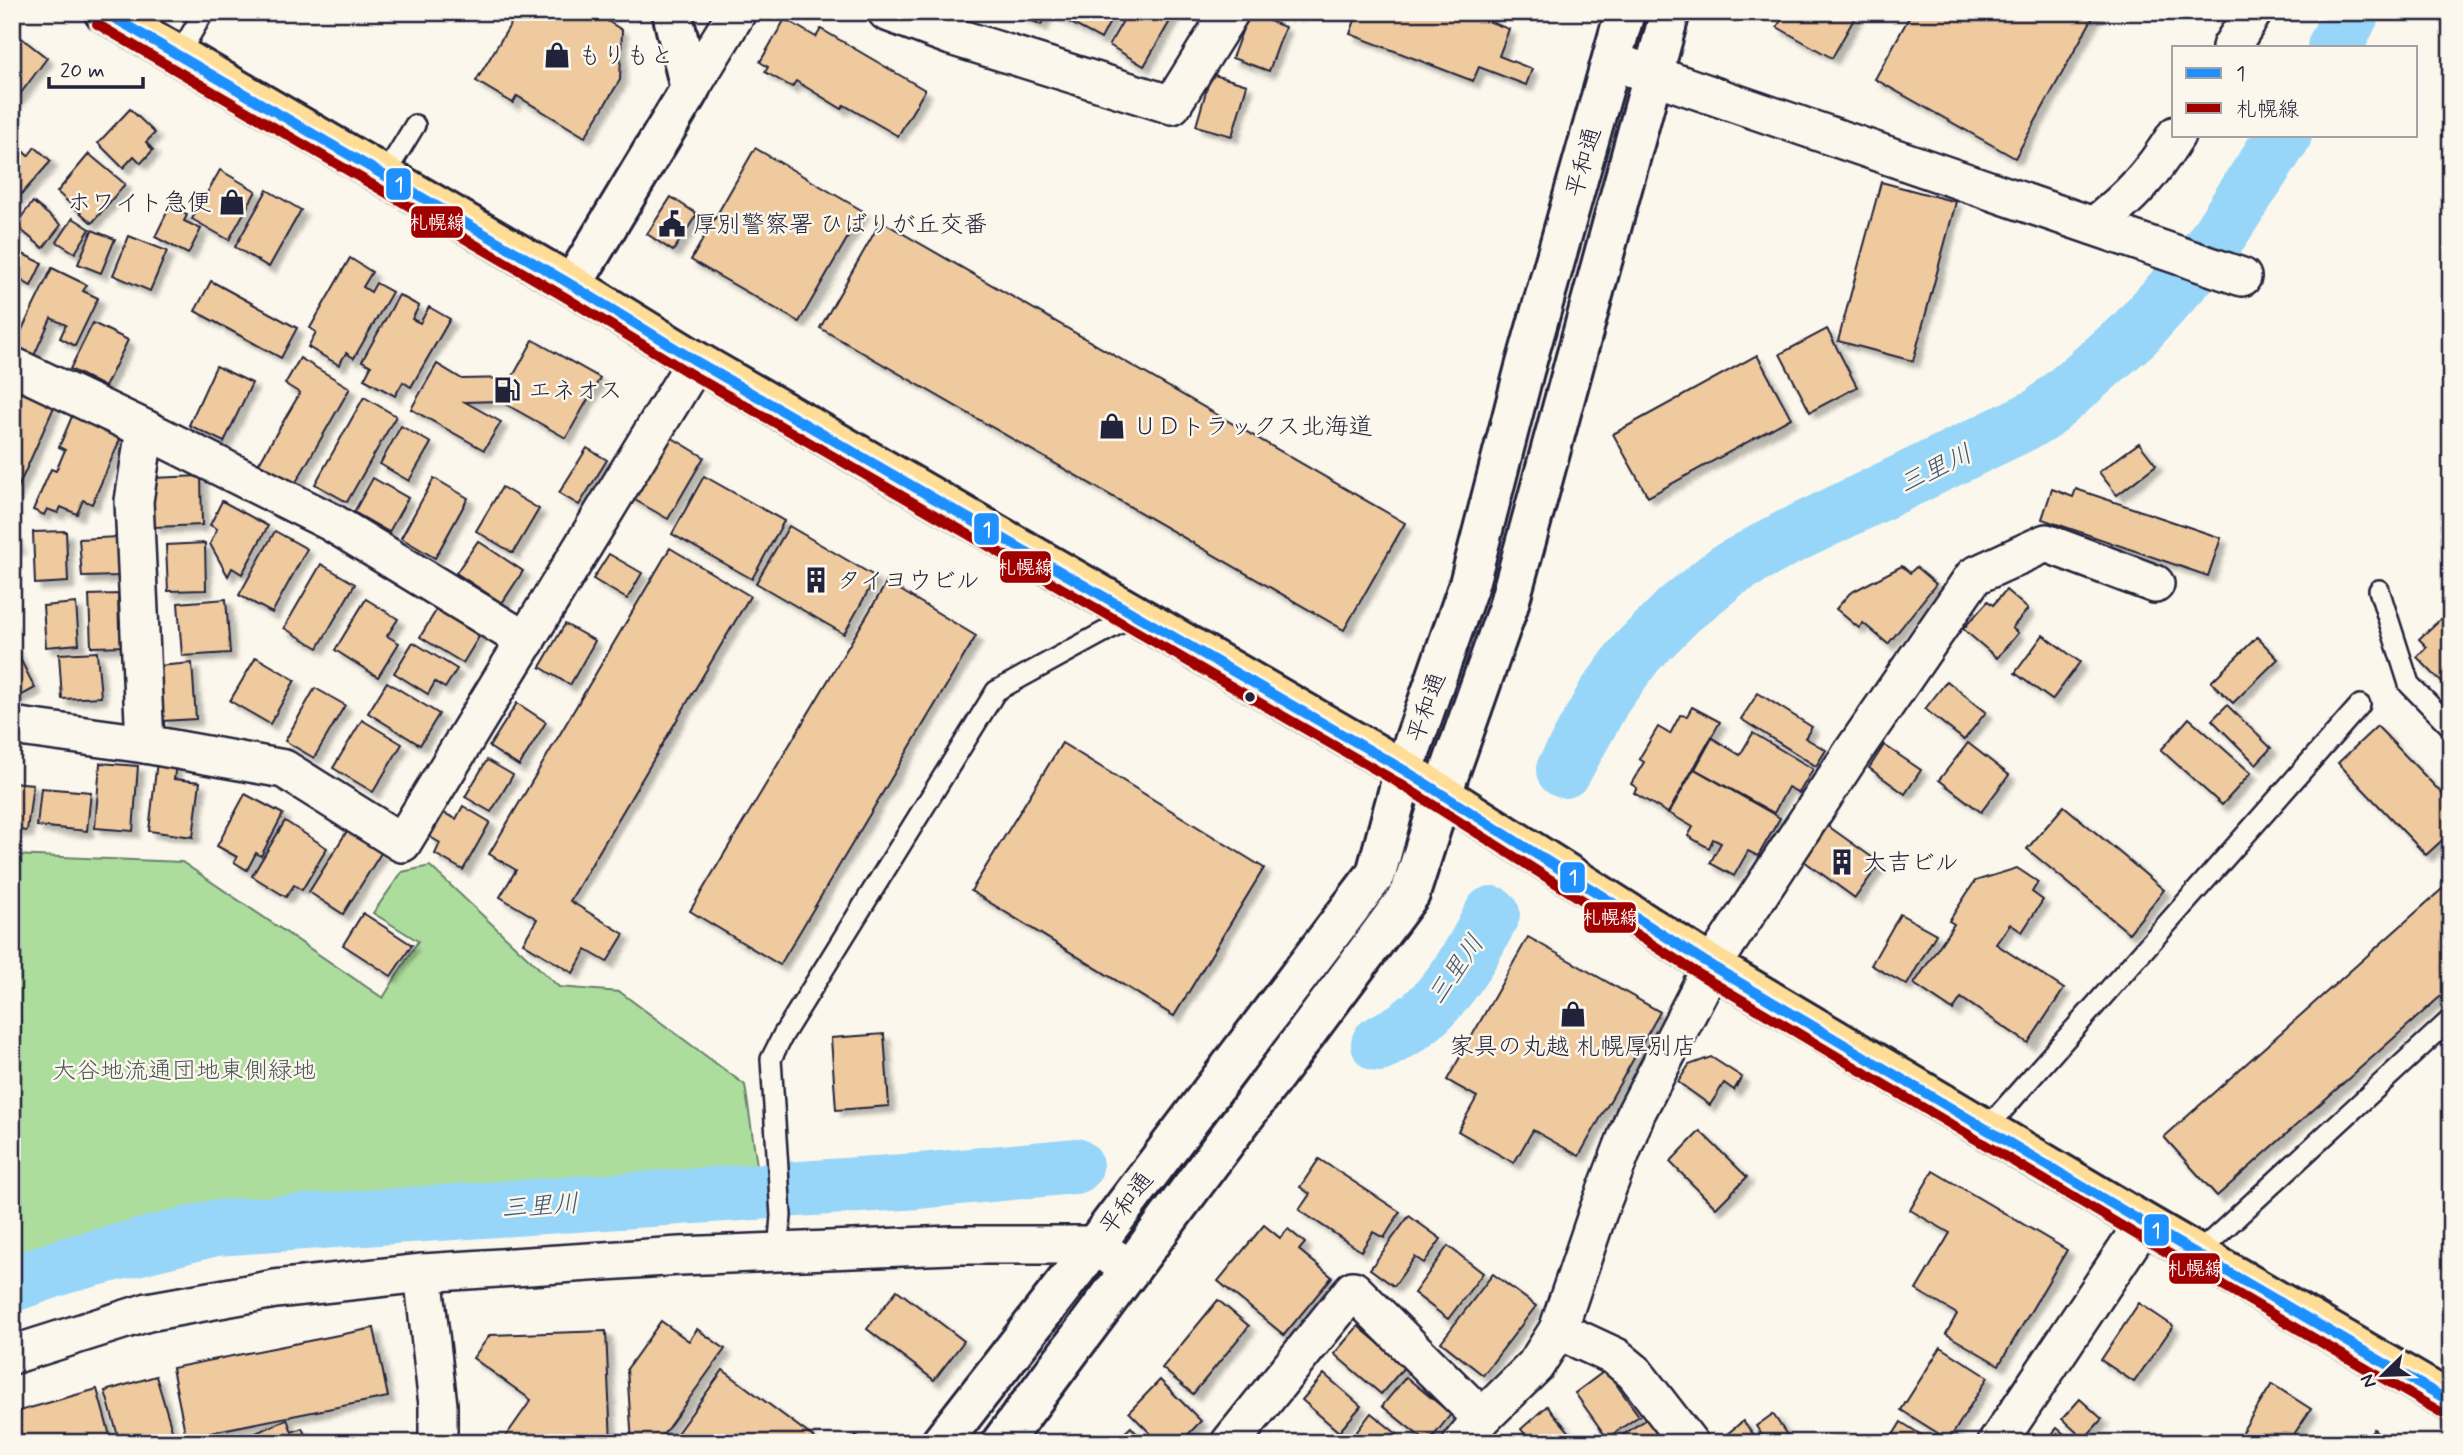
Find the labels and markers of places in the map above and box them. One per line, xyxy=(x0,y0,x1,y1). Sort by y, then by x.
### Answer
shop icon: もりもと xyxy=(542,40,572,70)
place label: もりもと xyxy=(578,41,674,72)
shop icon: ホワイト急便 xyxy=(217,187,247,217)
place label: ホワイト急便 xyxy=(67,188,211,219)
public building icon: 厚別警察署 ひばりが丘交番 xyxy=(657,209,687,239)
place label: 厚別警察署 ひばりが丘交番 xyxy=(693,210,987,241)
fuel station icon: エネオス xyxy=(492,375,522,405)
place label: エネオス xyxy=(528,376,623,407)
shop icon: ＵＤトラックス北海道 xyxy=(1097,411,1127,441)
place label: ＵＤトラックス北海道 xyxy=(1133,412,1373,443)
building icon: タイヨウビル xyxy=(801,565,831,595)
place label: タイヨウビル xyxy=(837,566,980,597)
unlabelled marker xyxy=(1243,690,1257,704)
building icon: 大吉ビル xyxy=(1827,847,1857,877)
place label: 大吉ビル xyxy=(1863,848,1959,879)
shop icon: 家具の丸越 札幌厚別店 xyxy=(1558,999,1588,1029)
place label: 家具の丸越 札幌厚別店 xyxy=(1450,1032,1696,1063)

